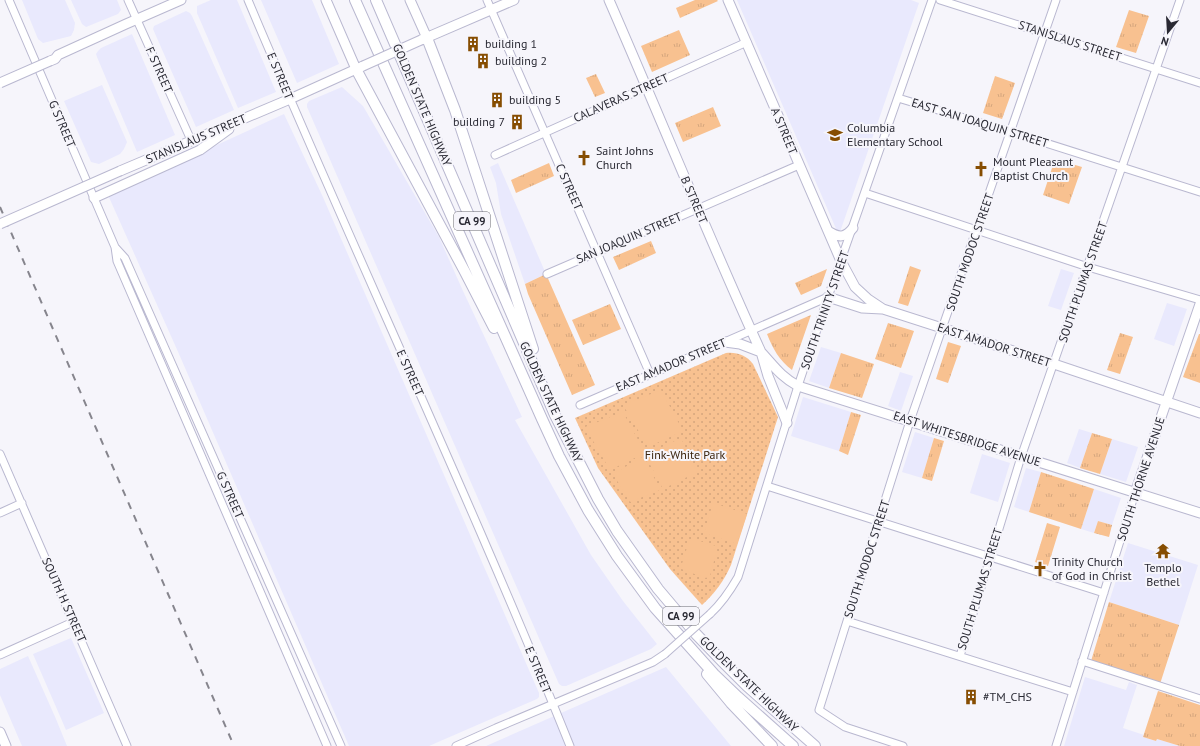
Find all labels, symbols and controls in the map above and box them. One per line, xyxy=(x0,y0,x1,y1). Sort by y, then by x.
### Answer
north arrow xyxy=(1148,12,1188,52)
street label: STANISLAUS STREET xyxy=(1017,17,1124,64)
text: N xyxy=(1159,34,1171,49)
building icon: building 1 xyxy=(464,35,482,53)
place label: building 1 xyxy=(485,36,537,51)
street label: GOLDEN STATE HIGHWAY xyxy=(390,41,455,169)
street label: F STREET xyxy=(143,44,176,96)
street label: E STREET xyxy=(264,50,297,102)
building icon: building 2 xyxy=(474,52,492,70)
place label: building 2 xyxy=(495,53,547,68)
street label: CALAVERAS STREET xyxy=(571,70,671,125)
building icon: building 5 xyxy=(488,91,506,109)
place label: building 5 xyxy=(509,92,561,107)
street label: EAST SAN JOAQUIN STREET xyxy=(910,95,1051,151)
street label: G STREET xyxy=(46,98,79,150)
street label: A STREET xyxy=(768,105,801,157)
street label: STANISLAUS STREET xyxy=(143,110,249,166)
building icon: building 7 xyxy=(508,113,526,131)
place label: building 7 xyxy=(453,114,505,129)
place label: Columbia Elementary School xyxy=(847,120,943,149)
school or university icon: Columbia Elementary School xyxy=(826,126,844,144)
place label: Saint Johns Church xyxy=(596,143,653,172)
church icon: Saint Johns Church xyxy=(575,149,593,167)
place label: Mount Pleasant Baptist Church xyxy=(993,154,1073,183)
church icon: Mount Pleasant Baptist Church xyxy=(972,160,990,178)
street label: C STREET xyxy=(553,161,586,213)
street label: B STREET xyxy=(678,174,711,226)
street label: SOUTH MODOC STREET xyxy=(942,191,997,313)
street label: SAN JOAQUIN STREET xyxy=(574,208,684,267)
road number: CA 99 xyxy=(454,212,490,230)
street label: SOUTH PLUMAS STREET xyxy=(1055,219,1110,344)
street label: SOUTH TRINITY STREET xyxy=(797,248,852,371)
street label: EAST AMADOR STREET xyxy=(936,319,1053,370)
street label: EAST AMADOR STREET xyxy=(613,334,729,395)
street label: GOLDEN STATE HIGHWAY xyxy=(517,339,586,465)
street label: E STREET xyxy=(394,347,427,399)
street label: EAST WHITESBRIDGE AVENUE xyxy=(892,408,1043,469)
street label: SOUTH THORNE AVENUE xyxy=(1113,415,1168,543)
park label: Fink-White Park xyxy=(645,447,726,462)
street label: G STREET xyxy=(213,469,248,521)
street label: SOUTH MODOC STREET xyxy=(840,498,893,620)
street label: SOUTH PLUMAS STREET xyxy=(954,526,1005,652)
temple icon: Templo Bethel xyxy=(1154,542,1172,560)
place label: Trinity Church of God in Christ xyxy=(1052,554,1132,583)
street label: SOUTH H STREET xyxy=(39,555,90,645)
church icon: Trinity Church of God in Christ xyxy=(1031,560,1049,578)
place label: Templo Bethel xyxy=(1144,560,1182,589)
road number: CA 99 xyxy=(663,607,699,625)
street label: GOLDEN STATE HIGHWAY xyxy=(697,633,802,735)
street label: E STREET xyxy=(522,644,555,696)
building icon: #TM_CHS xyxy=(962,688,980,706)
place label: #TM_CHS xyxy=(983,689,1032,704)

